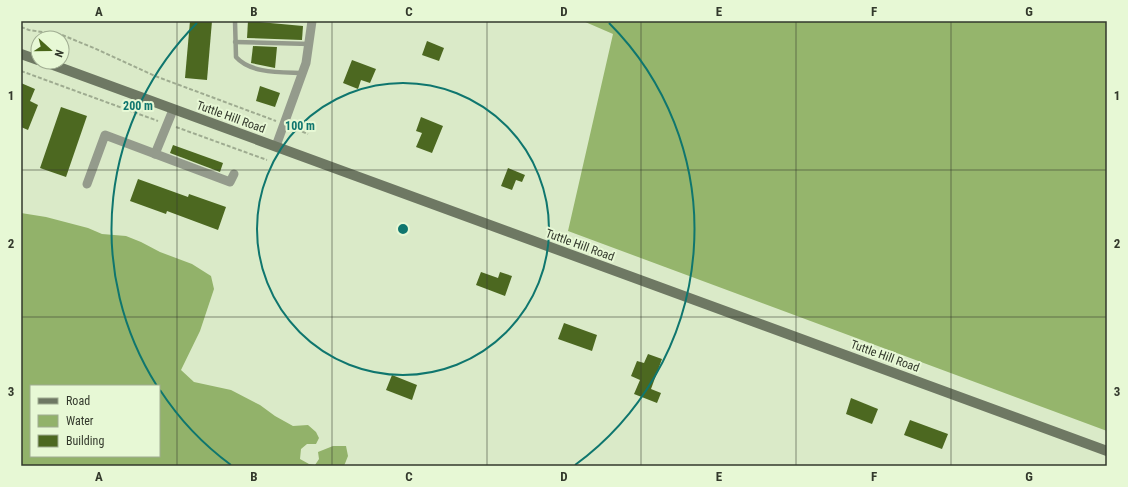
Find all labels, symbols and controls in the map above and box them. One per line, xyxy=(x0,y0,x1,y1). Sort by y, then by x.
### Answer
text: A xyxy=(95,4,103,19)
text: B xyxy=(250,4,258,19)
text: C xyxy=(405,4,413,19)
text: D xyxy=(560,4,568,19)
text: E xyxy=(716,4,723,19)
text: F xyxy=(871,4,877,19)
text: G xyxy=(1025,4,1033,19)
north arrow xyxy=(30,30,70,70)
text: N xyxy=(52,48,66,59)
text: 1 xyxy=(8,88,14,103)
text: 1 xyxy=(1114,88,1120,103)
street label: Tuttle Hill Road xyxy=(195,98,267,136)
text: 200 m xyxy=(123,99,153,113)
text: 100 m xyxy=(285,119,315,133)
centre of rings xyxy=(396,222,410,236)
street label: Tuttle Hill Road xyxy=(544,226,616,264)
text: 2 xyxy=(8,236,15,251)
text: 2 xyxy=(1114,236,1121,251)
street label: Tuttle Hill Road xyxy=(849,337,921,375)
text: 3 xyxy=(8,384,14,399)
text: 3 xyxy=(1114,384,1120,399)
legend xyxy=(30,385,160,457)
text: Road xyxy=(66,394,90,408)
text: Water xyxy=(66,414,94,428)
text: Building xyxy=(66,434,104,448)
text: A xyxy=(95,469,103,484)
text: B xyxy=(250,469,258,484)
text: C xyxy=(405,469,413,484)
text: D xyxy=(560,469,568,484)
text: E xyxy=(716,469,723,484)
text: F xyxy=(871,469,877,484)
text: G xyxy=(1025,469,1033,484)

